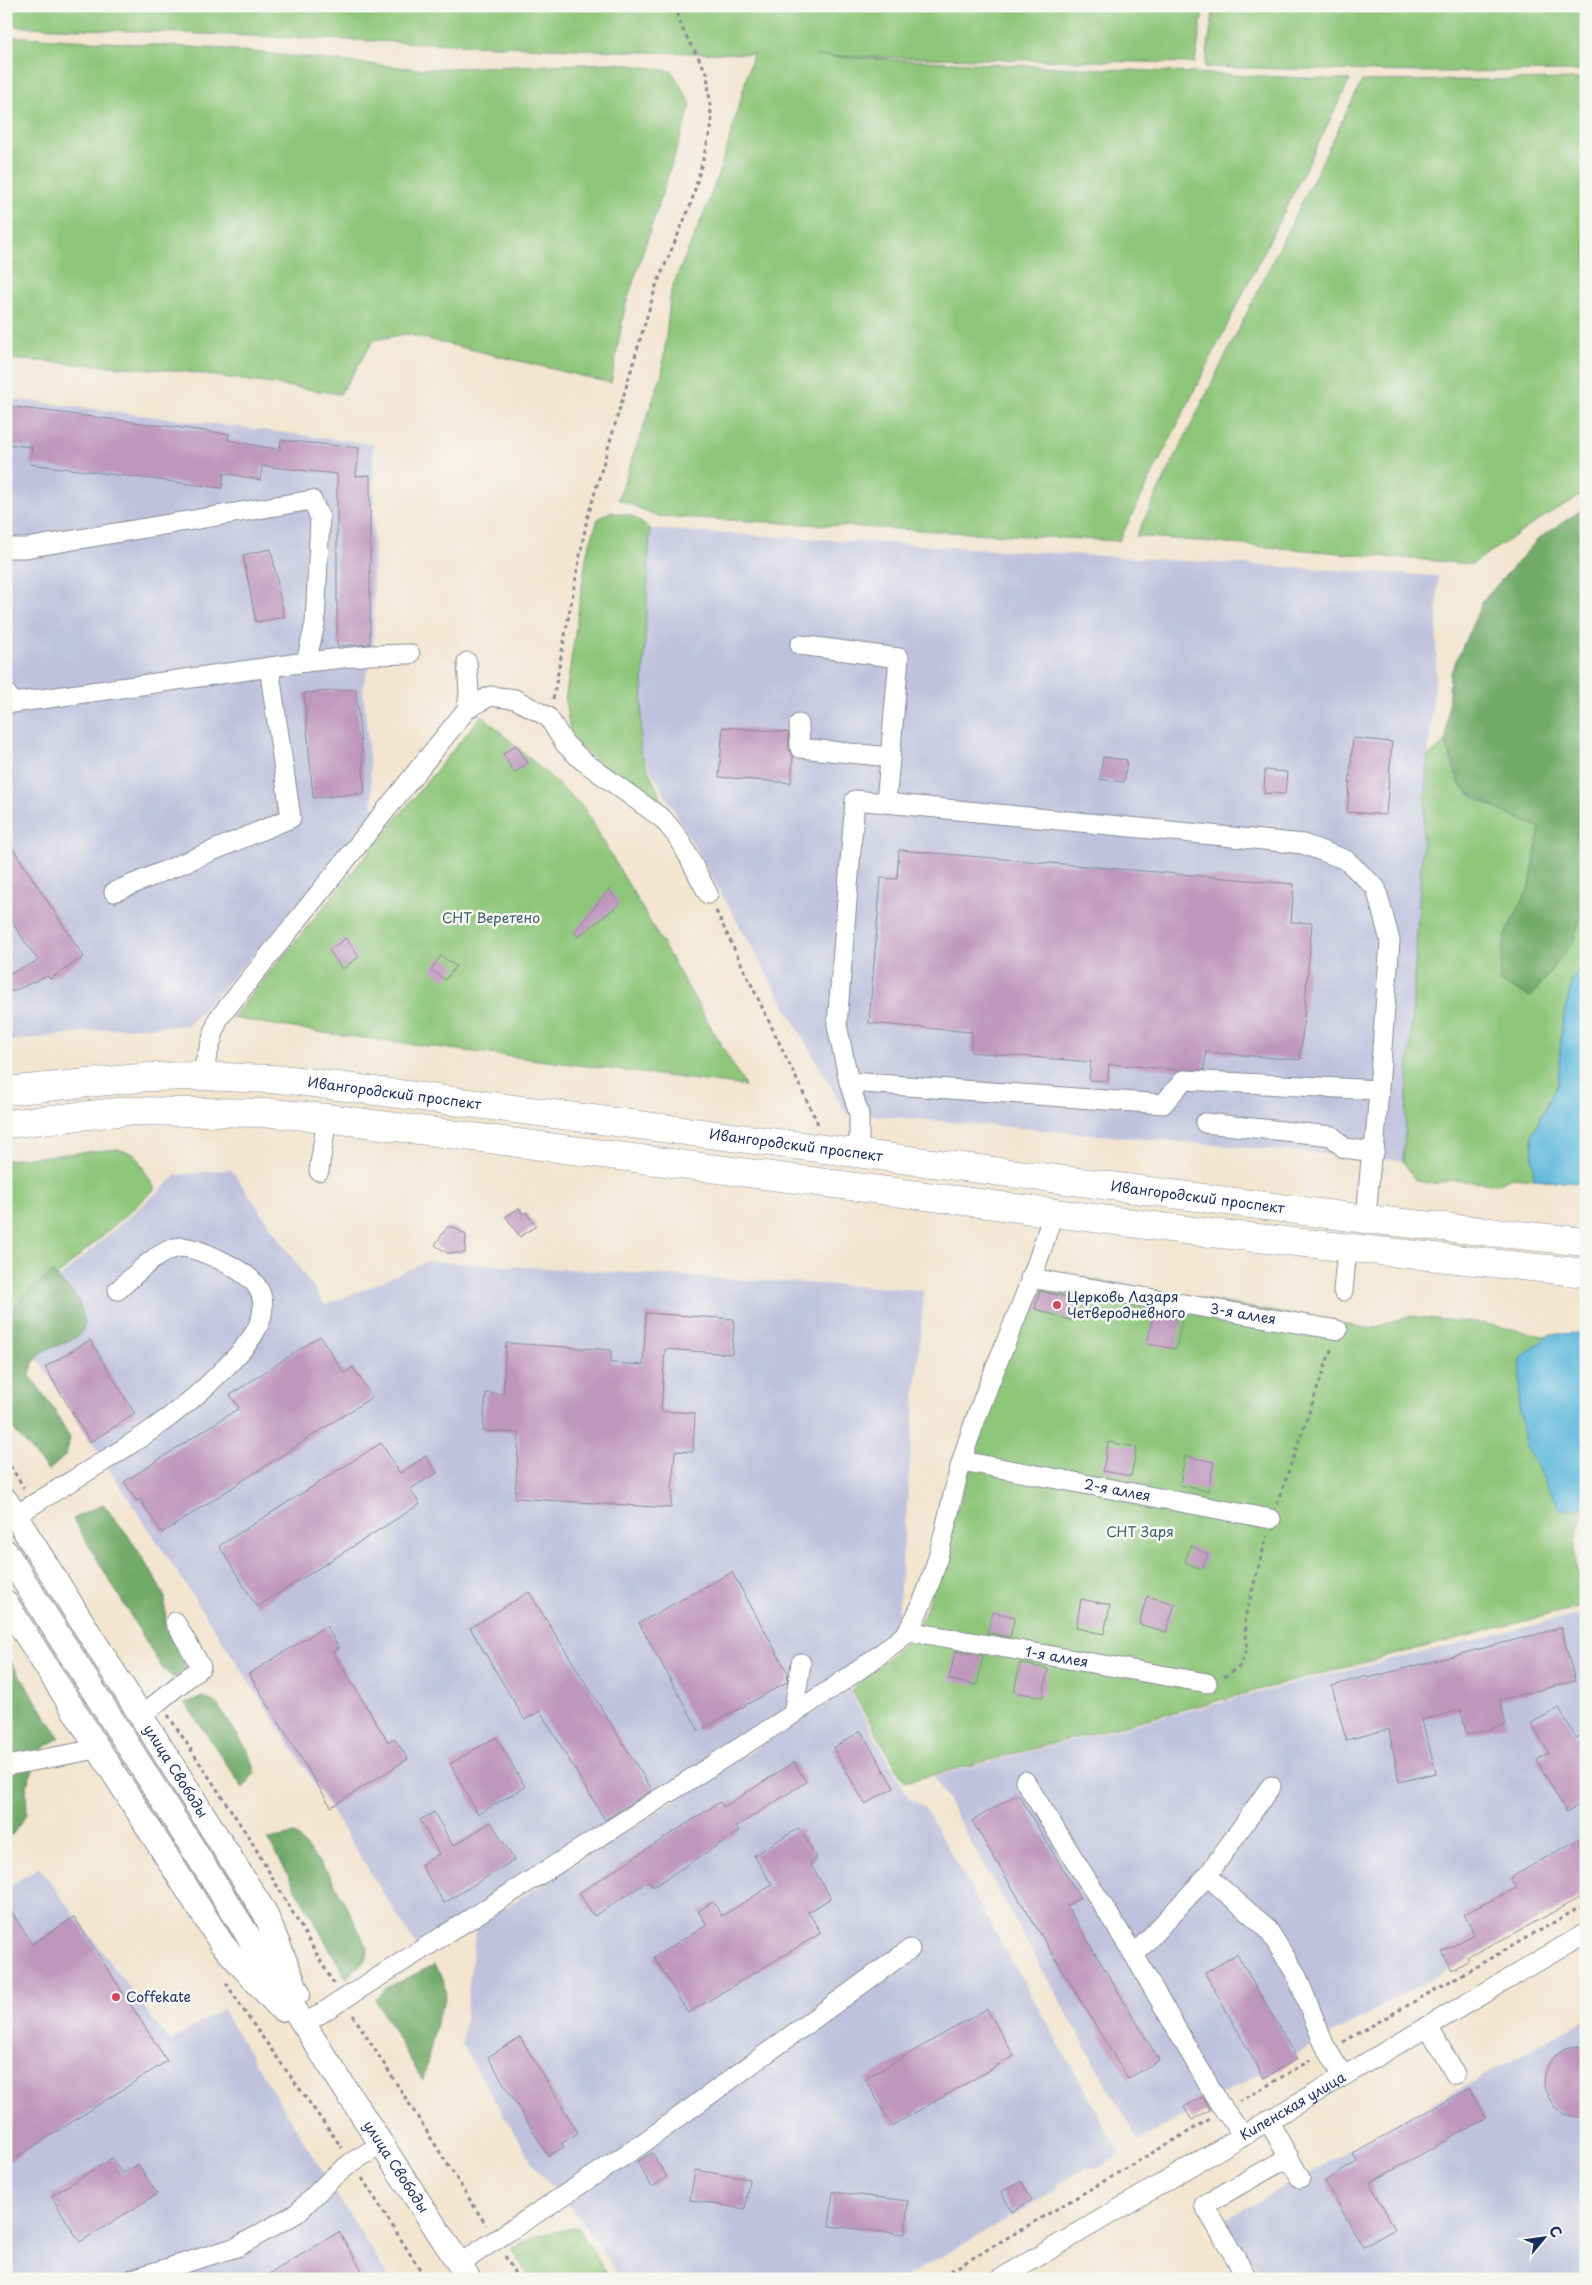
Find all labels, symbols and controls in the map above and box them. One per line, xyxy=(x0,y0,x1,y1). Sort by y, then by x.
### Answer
park label: СНТ Веретено xyxy=(442,907,540,928)
street label: Ивангородский проспект xyxy=(306,1071,483,1115)
street label: Ивангородский проспект xyxy=(708,1123,884,1166)
street label: Ивангородский проспект xyxy=(1110,1175,1286,1218)
place label: Церковь Лазаря Четверодневного xyxy=(1067,1286,1185,1323)
street label: 3-я аллея xyxy=(1208,1298,1278,1329)
marker: Церковь Лазаря Четверодневного xyxy=(1051,1299,1063,1311)
street label: 2-я аллея xyxy=(1082,1473,1152,1506)
park label: СНТ Заря xyxy=(1106,1521,1174,1542)
street label: 1-я аллея xyxy=(1024,1641,1090,1672)
street label: улица Свободы xyxy=(139,1720,214,1822)
place label: Coffekate xyxy=(126,1986,191,2007)
marker: Coffekate xyxy=(110,1991,122,2003)
street label: Кипенская улица xyxy=(1236,2066,1350,2145)
street label: улица Свободы xyxy=(358,2116,434,2217)
north arrow xyxy=(1520,2212,1570,2262)
text: С xyxy=(1544,2222,1568,2241)

